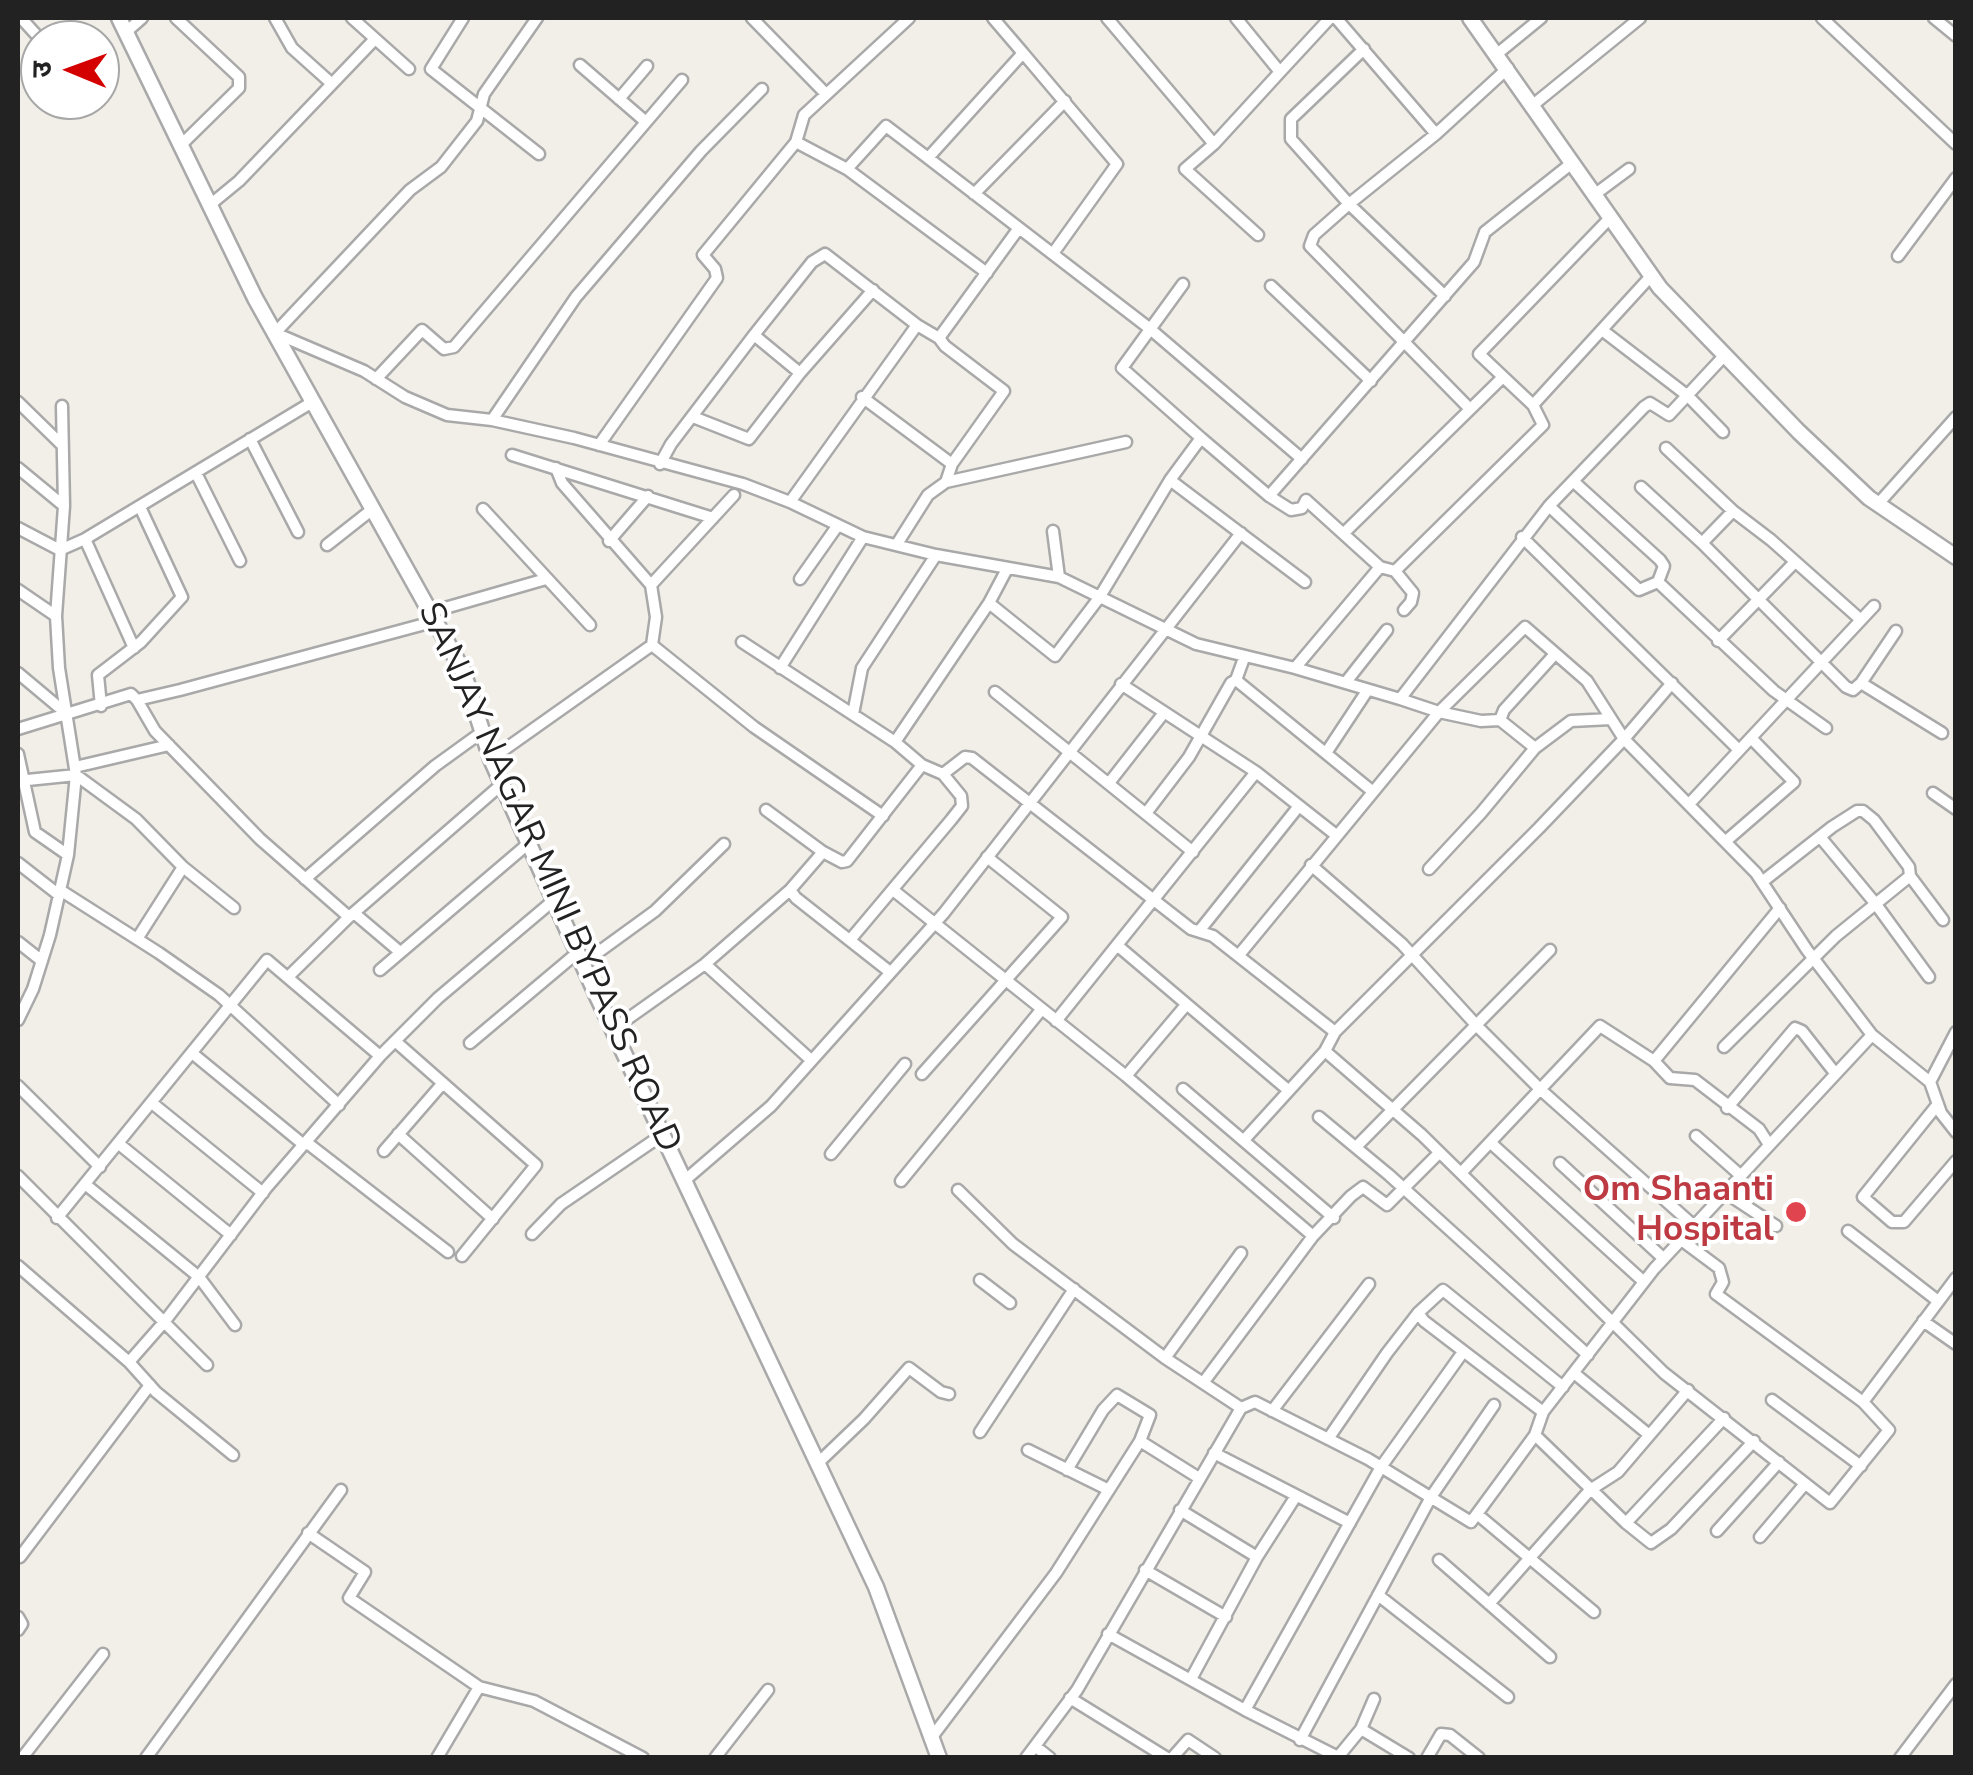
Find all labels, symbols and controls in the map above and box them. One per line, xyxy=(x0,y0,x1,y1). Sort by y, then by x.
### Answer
north arrow xyxy=(20,20,120,120)
text: उ xyxy=(23,61,61,78)
street label: SANJAY NAGAR MINI BYPASS ROAD xyxy=(407,597,689,1159)
place label: Om Shaanti Hospital xyxy=(1583,1171,1774,1253)
marker: Om Shaanti Hospital xyxy=(1783,1199,1809,1225)

